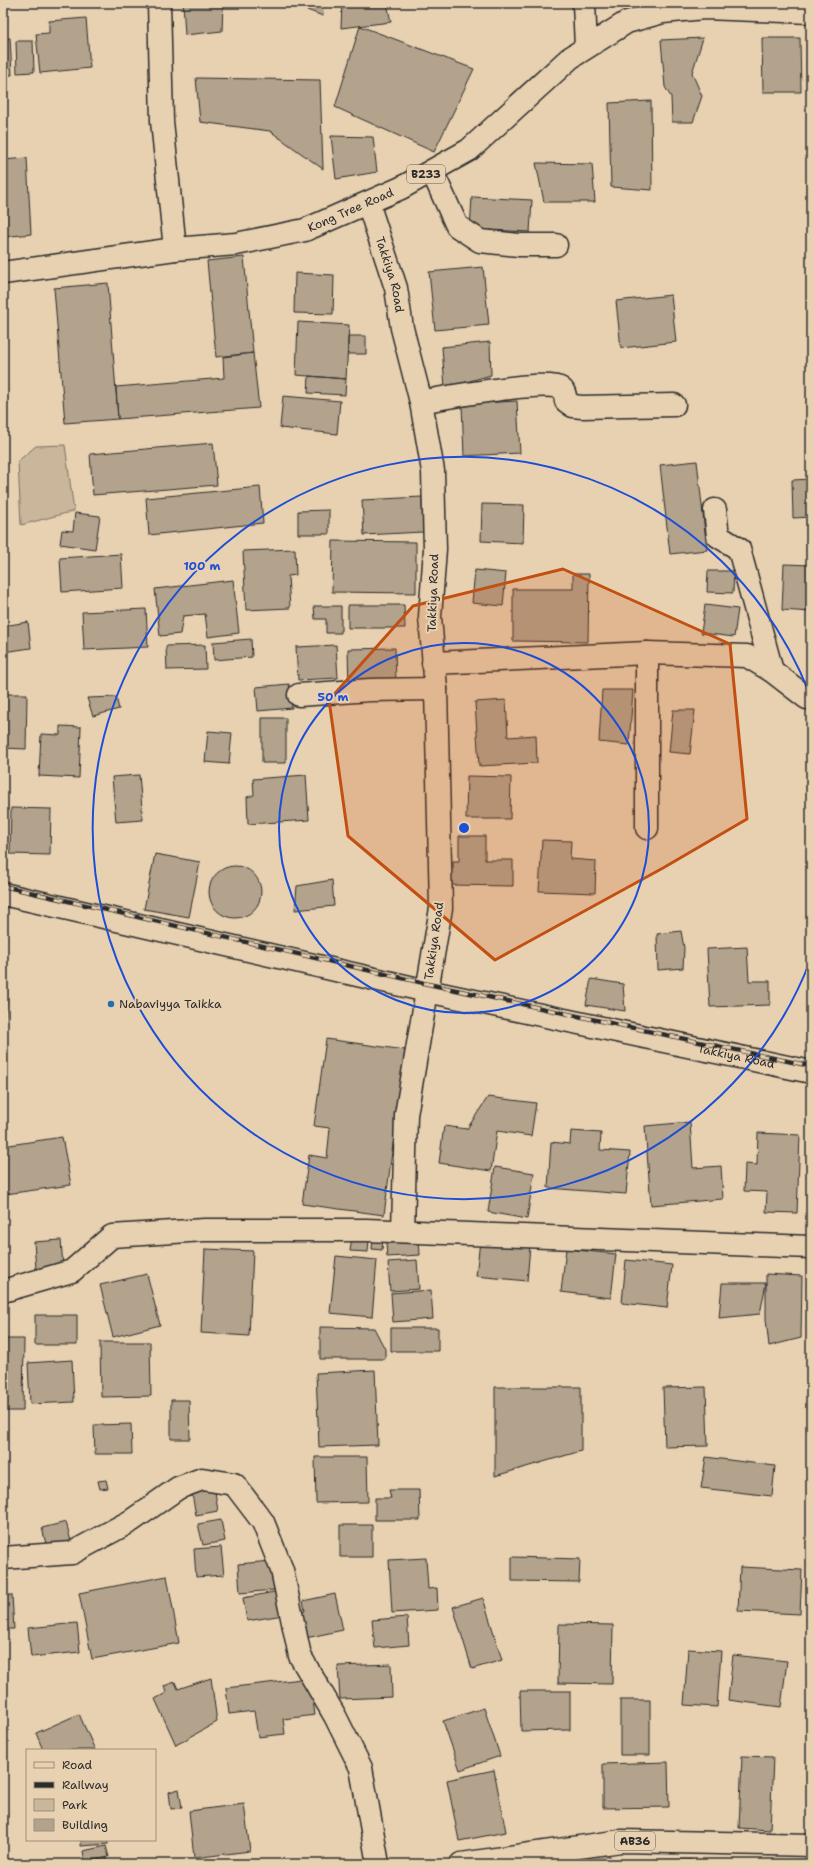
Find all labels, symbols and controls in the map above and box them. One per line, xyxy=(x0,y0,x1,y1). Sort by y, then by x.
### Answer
road number: B233 xyxy=(407,165,445,183)
street label: Kong Tree Road xyxy=(305,184,396,236)
street label: Takkiya Road xyxy=(372,234,408,314)
street label: Takkiya Road xyxy=(424,553,442,632)
text: 100 m xyxy=(184,558,221,574)
text: 50 m xyxy=(318,689,349,705)
centre of rings xyxy=(457,821,471,835)
street label: Takkiya Road xyxy=(421,901,447,981)
place label: Nabaviyya Taikka xyxy=(119,996,222,1012)
marker: Nabaviyya Taikka xyxy=(106,999,116,1009)
street label: Takkiya Road xyxy=(696,1040,777,1072)
legend xyxy=(26,1749,156,1841)
text: Road xyxy=(62,1757,93,1773)
text: Railway xyxy=(62,1777,109,1793)
text: Park xyxy=(62,1797,88,1813)
text: Building xyxy=(62,1817,108,1833)
road number: AB36 xyxy=(615,1832,655,1850)

